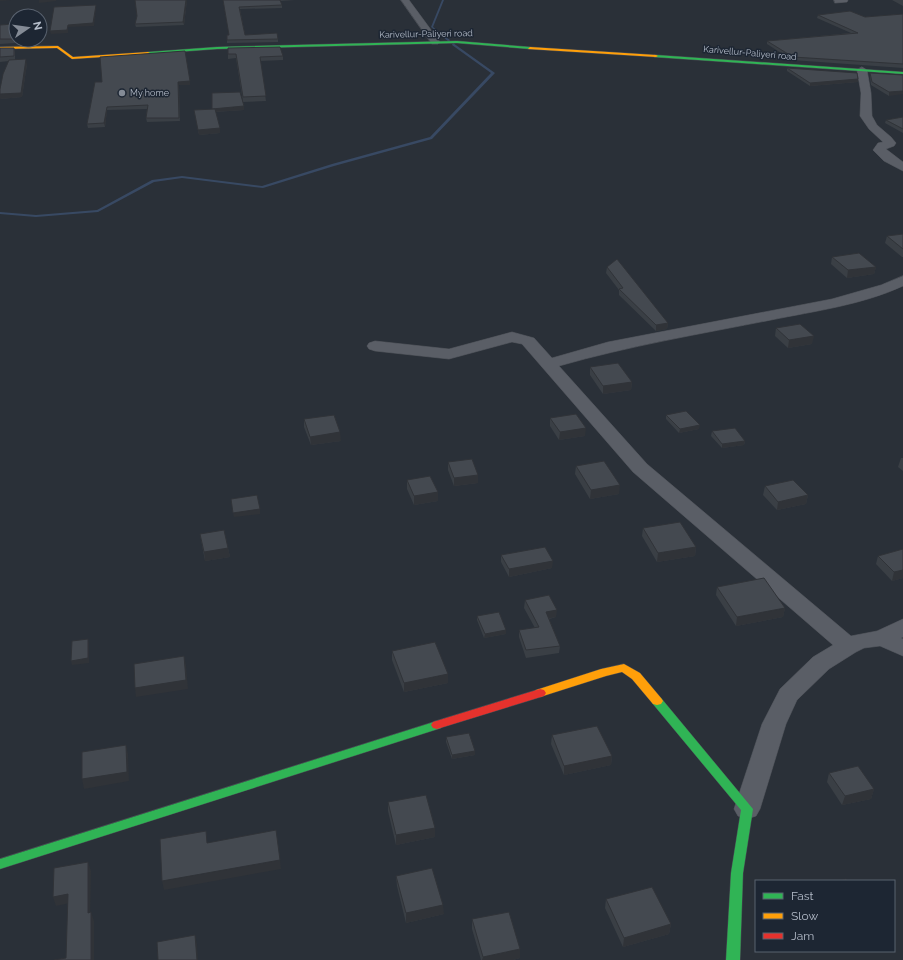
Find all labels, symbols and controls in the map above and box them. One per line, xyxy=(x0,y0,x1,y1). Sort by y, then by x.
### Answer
north arrow xyxy=(8,8,48,48)
text: N xyxy=(30,20,45,31)
street label: Karivellur-Paliyeri road xyxy=(379,28,473,40)
street label: Karivellur-Paliyeri road xyxy=(703,44,798,62)
marker: My home xyxy=(117,88,127,98)
place label: My home xyxy=(130,88,170,98)
legend xyxy=(755,880,895,952)
text: Fast xyxy=(791,889,814,903)
text: Slow xyxy=(791,909,818,923)
text: Jam xyxy=(791,929,814,943)

